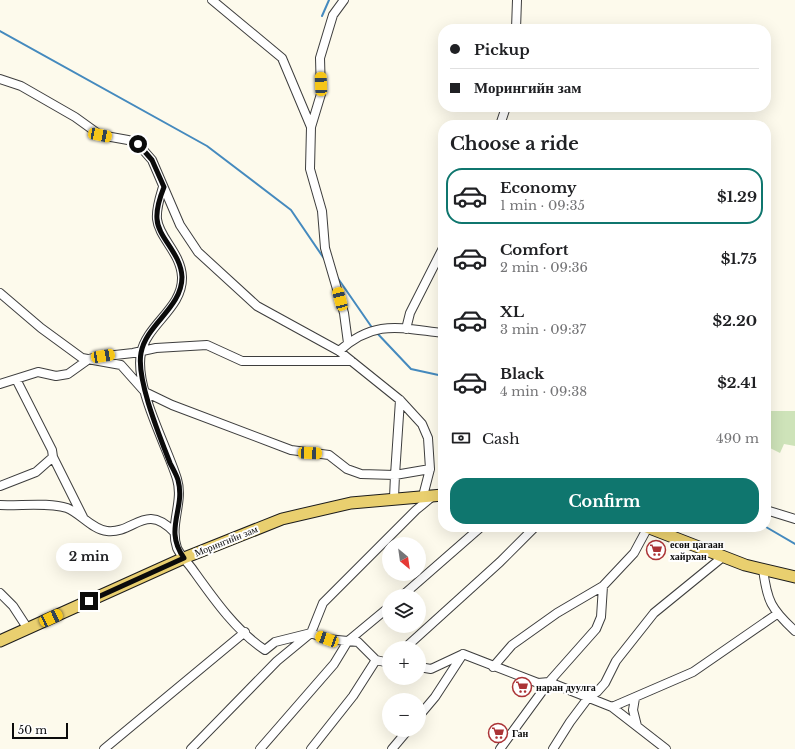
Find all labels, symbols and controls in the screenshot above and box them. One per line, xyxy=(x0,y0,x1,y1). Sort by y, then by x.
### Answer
text: Pickup xyxy=(474,40,530,59)
car xyxy=(315,72,327,96)
text: Морингийн зам xyxy=(474,78,582,97)
car xyxy=(87,127,113,143)
text: Choose a ride xyxy=(450,133,579,155)
route start xyxy=(129,135,147,153)
icon: car xyxy=(452,178,488,214)
text: Economy xyxy=(500,178,577,197)
text: $1.29 xyxy=(717,187,757,206)
text: 1 min · 09:35 xyxy=(500,197,585,214)
icon: car xyxy=(452,240,488,276)
text: Comfort xyxy=(500,240,568,259)
text: $1.75 xyxy=(721,249,757,268)
text: 2 min · 09:36 xyxy=(500,259,588,276)
car xyxy=(331,286,349,312)
icon: car xyxy=(452,302,488,338)
text: XL xyxy=(500,302,524,321)
text: $2.20 xyxy=(713,311,757,330)
text: 3 min · 09:37 xyxy=(500,321,586,338)
car xyxy=(90,348,116,364)
icon: car xyxy=(452,364,488,400)
text: Black xyxy=(500,364,544,383)
text: $2.41 xyxy=(717,373,757,392)
text: 4 min · 09:38 xyxy=(500,383,587,400)
icon: cash xyxy=(450,427,472,449)
text: Cash xyxy=(482,429,519,448)
text: 490 m xyxy=(716,430,759,447)
car xyxy=(298,447,322,459)
button: Confirm xyxy=(450,478,759,524)
street label: Морингийн зам xyxy=(192,522,260,560)
north arrow xyxy=(382,537,426,581)
map controls xyxy=(382,537,426,737)
place label: есөн цагаан хайрхан xyxy=(670,538,724,563)
supermarket icon: есөн цагаан хайрхан xyxy=(645,539,667,561)
callout: 2 min xyxy=(56,543,122,571)
text: 2 min xyxy=(69,548,109,565)
button: layers xyxy=(382,589,426,633)
route end xyxy=(80,592,98,610)
car xyxy=(38,607,64,629)
car xyxy=(314,629,340,649)
button: + xyxy=(382,641,426,685)
supermarket icon: наран дуулга xyxy=(511,676,533,698)
place label: наран дуулга xyxy=(536,681,596,694)
button: − xyxy=(382,693,426,737)
scale bar xyxy=(12,721,68,740)
supermarket icon: Ган xyxy=(487,722,509,744)
text: 50 m xyxy=(18,723,47,737)
place label: Ган xyxy=(512,727,528,740)

